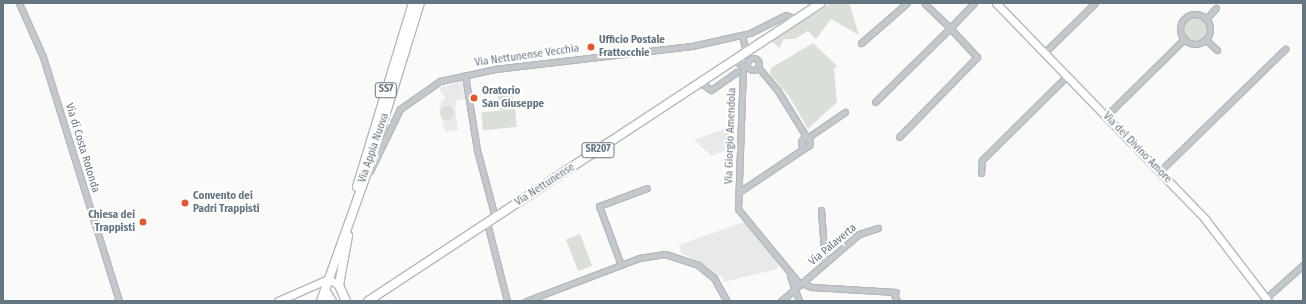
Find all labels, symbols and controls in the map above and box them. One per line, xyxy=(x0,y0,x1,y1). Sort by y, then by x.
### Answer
place label: Ufficio Postale Frattocchie xyxy=(599,34,665,60)
street label: Via Nettunense Vecchia xyxy=(474,42,580,70)
marker: Ufficio Postale Frattocchie xyxy=(586,42,596,52)
road number: SS7 xyxy=(374,82,398,98)
place label: Oratorio San Giuseppe xyxy=(482,85,544,111)
street label: Via Giorgio Amendola xyxy=(723,87,739,185)
marker: Oratorio San Giuseppe xyxy=(469,93,479,103)
street label: Via di Costa Rotonda xyxy=(62,102,102,194)
street label: Via del Divino Amore xyxy=(1100,110,1174,186)
street label: Via Appia Nuova xyxy=(356,111,392,185)
road number: SR207 xyxy=(581,142,615,158)
street label: Via Nettunense xyxy=(513,161,577,209)
place label: Convento dei Padri Trappisti xyxy=(193,190,260,216)
marker: Convento dei Padri Trappisti xyxy=(180,198,190,208)
place label: Chiesa dei Trappisti xyxy=(88,209,135,235)
marker: Chiesa dei Trappisti xyxy=(138,217,148,227)
street label: Via Palaverta xyxy=(807,221,859,269)

